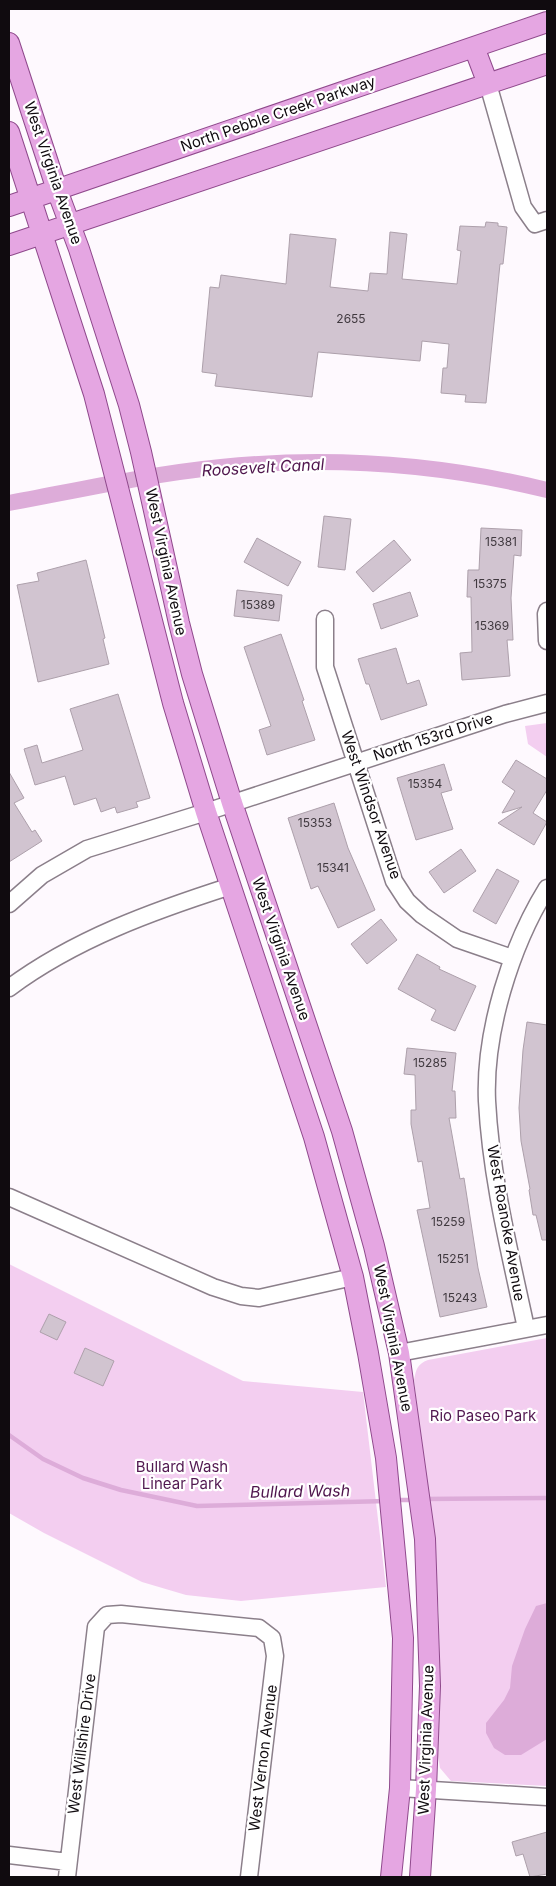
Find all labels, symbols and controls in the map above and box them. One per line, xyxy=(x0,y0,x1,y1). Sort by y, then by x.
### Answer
street label: North Pebble Creek Parkway xyxy=(178,71,378,156)
street label: West Virginia Avenue xyxy=(20,99,87,247)
house number: 2655 xyxy=(336,311,366,326)
water label: Roosevelt Canal xyxy=(201,454,325,480)
street label: West Virginia Avenue xyxy=(142,487,191,637)
house number: 15381 xyxy=(485,534,517,549)
house number: 15375 xyxy=(473,576,507,591)
house number: 15389 xyxy=(241,597,275,612)
house number: 15369 xyxy=(475,618,509,633)
street label: North 153rd Drive xyxy=(371,708,495,765)
street label: West Windsor Avenue xyxy=(337,728,406,882)
house number: 15354 xyxy=(408,776,443,791)
house number: 15353 xyxy=(298,815,332,830)
house number: 15341 xyxy=(317,860,349,875)
street label: West Virginia Avenue xyxy=(248,875,315,1023)
house number: 15285 xyxy=(413,1055,447,1070)
street label: West Roanoke Avenue xyxy=(483,1143,530,1302)
house number: 15259 xyxy=(431,1214,465,1229)
house number: 15251 xyxy=(437,1251,469,1266)
street label: West Virginia Avenue xyxy=(370,1263,417,1413)
house number: 15243 xyxy=(443,1290,477,1305)
park label: Rio Paseo Park xyxy=(430,1406,537,1425)
park label: Bullard Wash Linear Park xyxy=(136,1457,228,1493)
water label: Bullard Wash xyxy=(250,1480,350,1502)
street label: West Virginia Avenue xyxy=(413,1665,438,1815)
street label: West Willshire Drive xyxy=(63,1673,100,1815)
street label: West Vernon Avenue xyxy=(244,1684,281,1832)

